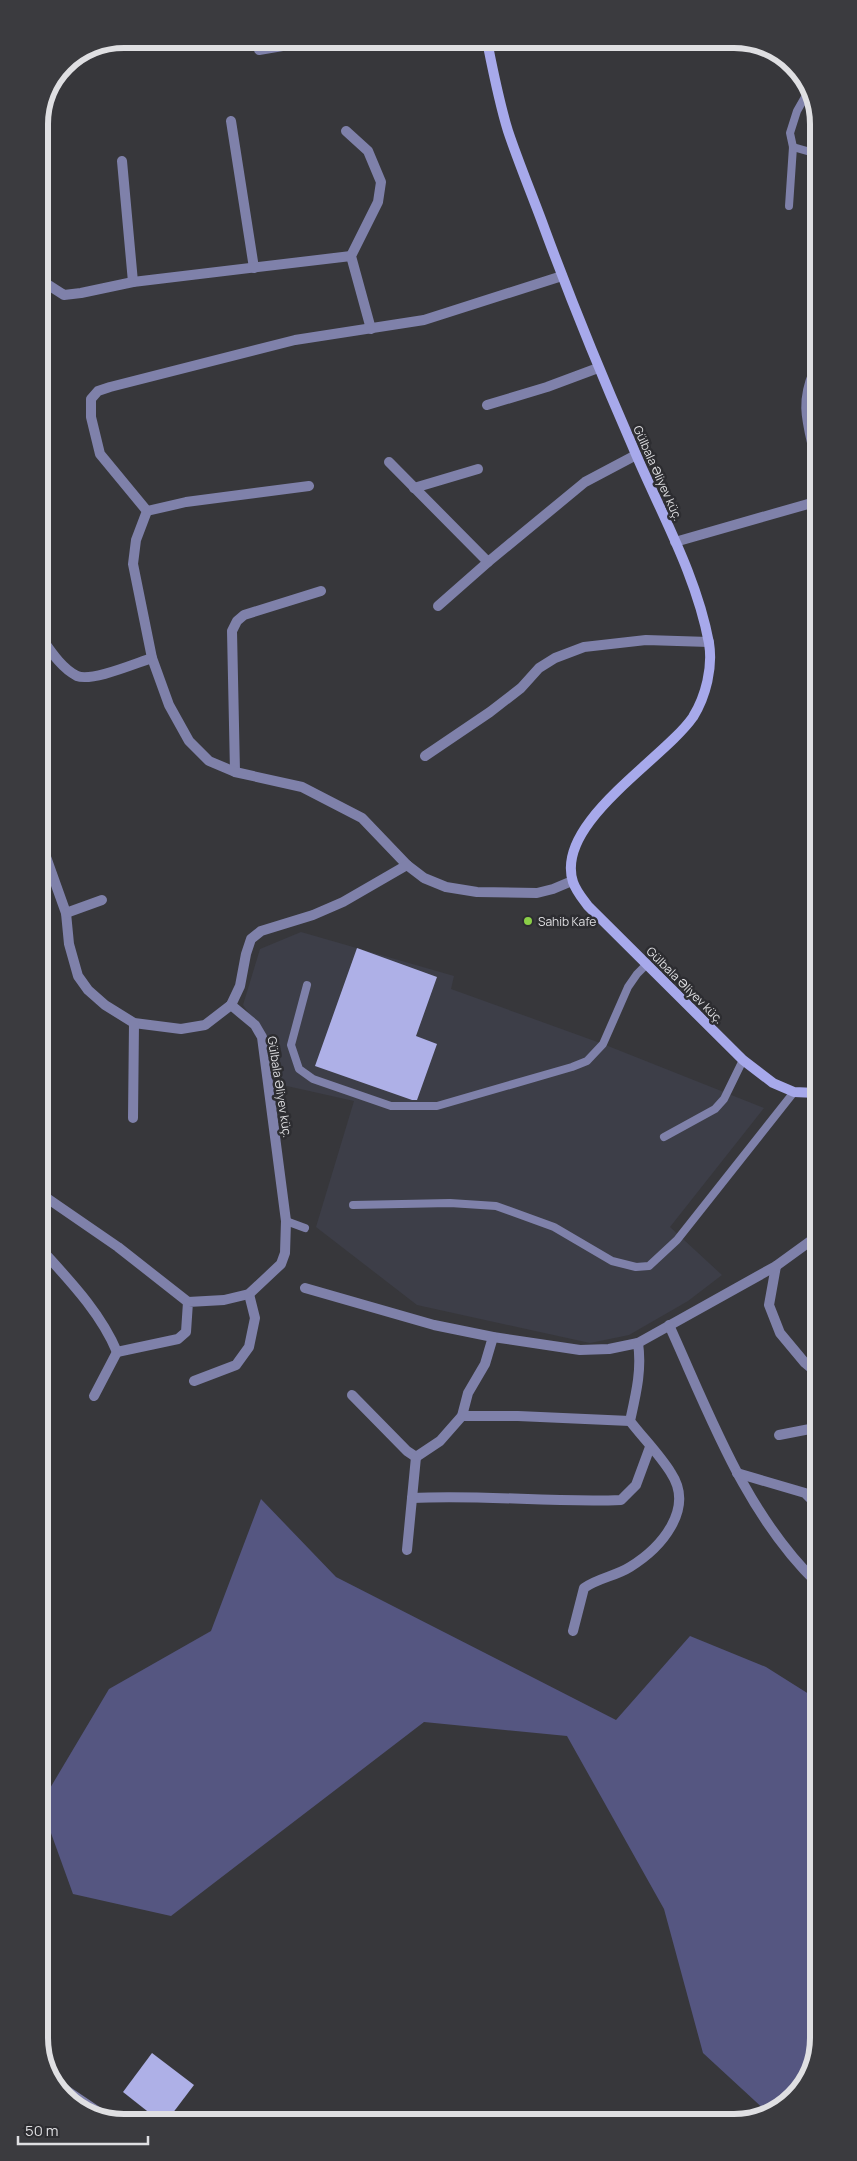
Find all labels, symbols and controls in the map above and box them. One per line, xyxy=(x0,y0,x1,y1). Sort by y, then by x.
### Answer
street label: Gülbala Əliyev küç. xyxy=(629,423,687,523)
place label: Sahib Kafe xyxy=(538,913,596,930)
marker: Sahib Kafe xyxy=(522,915,534,927)
street label: Gülbala Əliyev küç. xyxy=(643,943,727,1027)
street label: Gülbala Əliyev küç. xyxy=(264,1035,296,1139)
scale bar xyxy=(18,2114,148,2146)
text: 50 m xyxy=(25,2120,59,2141)

